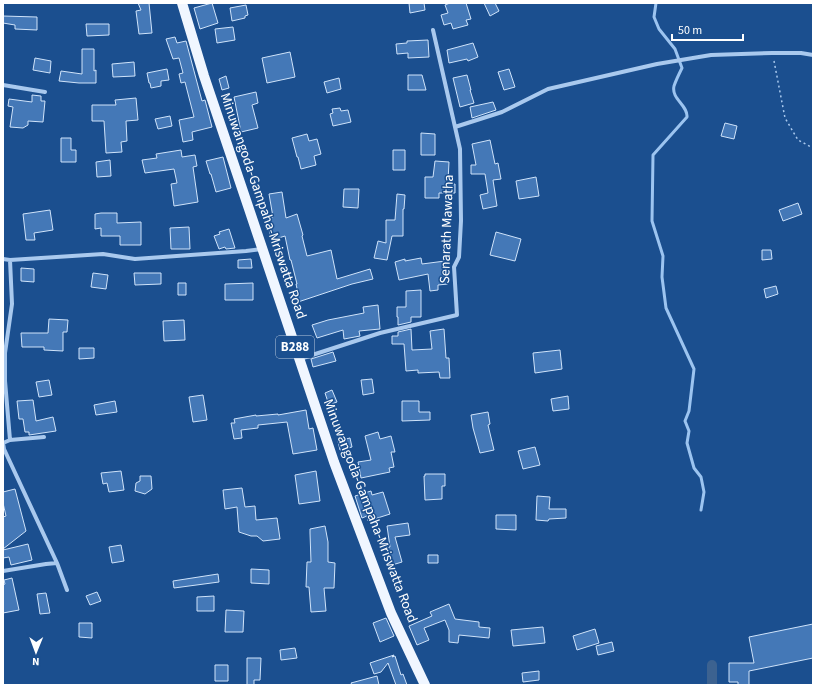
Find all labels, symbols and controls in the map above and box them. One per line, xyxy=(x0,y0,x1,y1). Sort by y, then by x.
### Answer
scale bar xyxy=(672,16,743,42)
text: 50 m xyxy=(678,22,702,39)
street label: Minuwangoda-Gampaha-Mriswatta Road xyxy=(215,90,311,322)
street label: Senarath Mawatha xyxy=(435,174,459,284)
road number: B288 xyxy=(276,336,314,358)
street label: Minuwangoda-Gampaha-Mriswatta Road xyxy=(318,396,422,626)
north arrow xyxy=(16,632,56,672)
text: N xyxy=(32,654,40,669)

